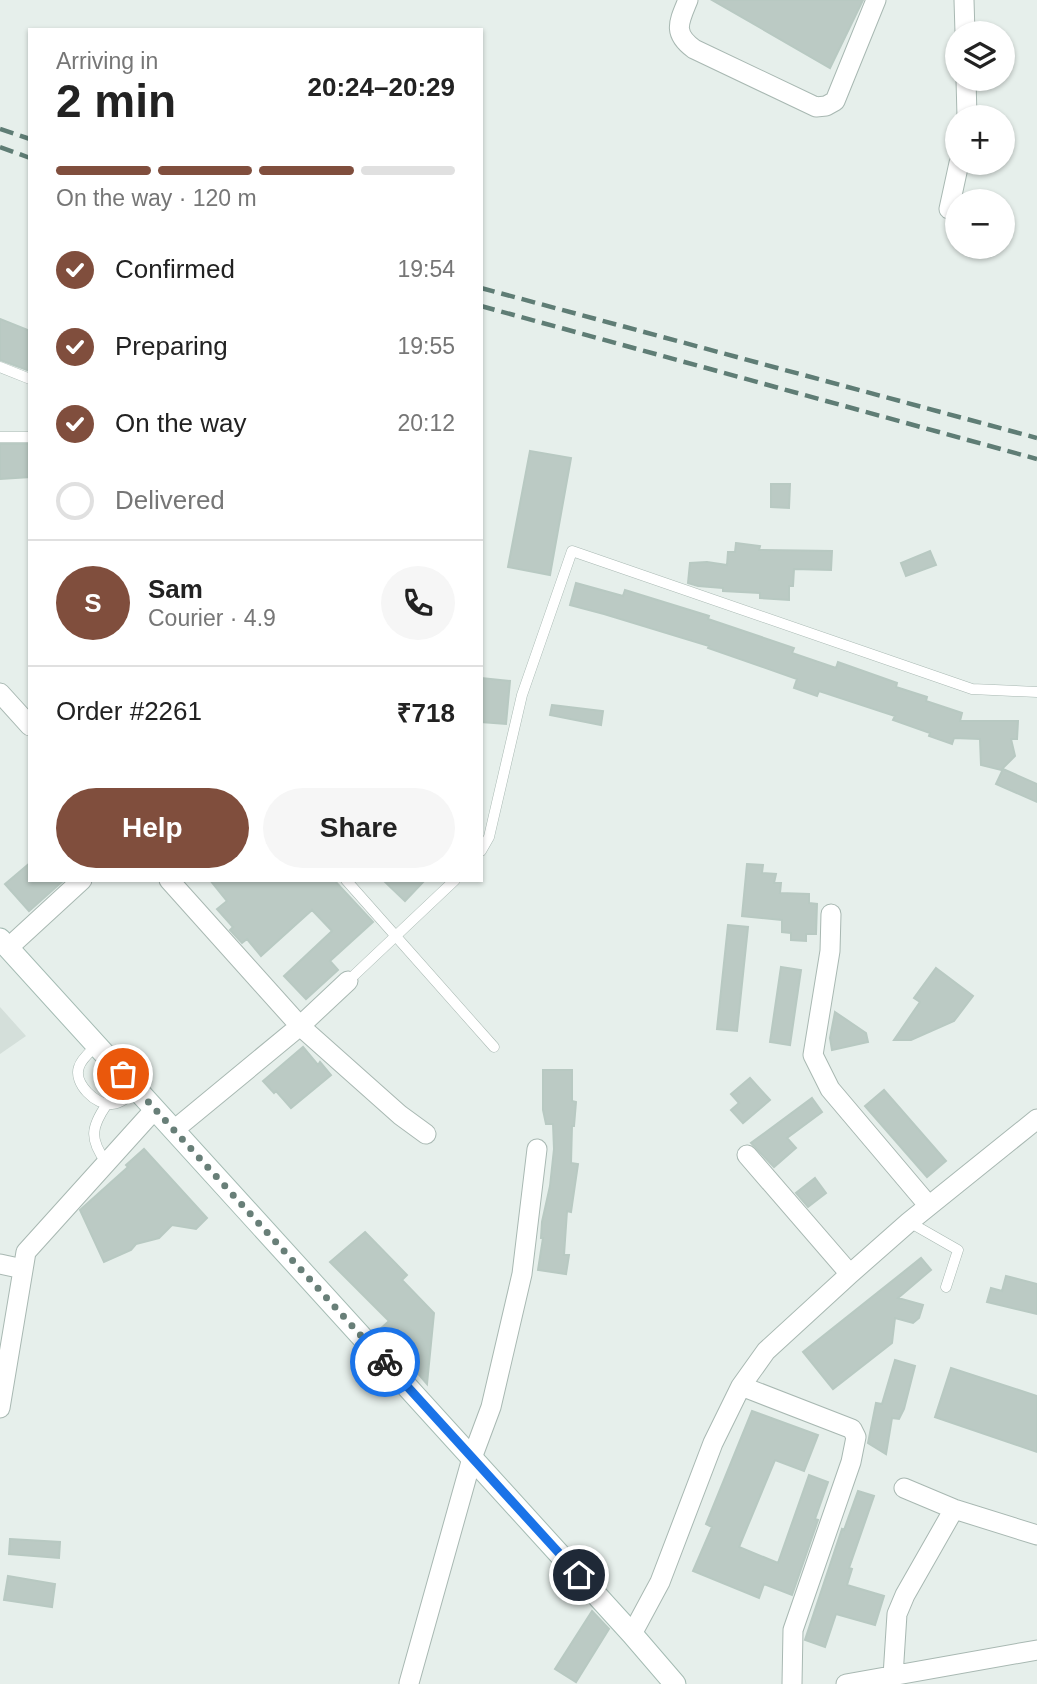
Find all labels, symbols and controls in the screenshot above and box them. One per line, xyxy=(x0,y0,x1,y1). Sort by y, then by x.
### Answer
map controls xyxy=(945,21,1015,259)
button: layers xyxy=(945,21,1015,91)
text: Arriving in xyxy=(56,48,158,74)
text: 20:24–20:29 xyxy=(308,72,455,102)
text: 2 min xyxy=(56,75,176,127)
button: + xyxy=(945,105,1015,175)
text: On the way · 120 m xyxy=(56,185,257,211)
button: − xyxy=(945,189,1015,259)
icon: check xyxy=(56,251,94,289)
text: Confirmed xyxy=(115,254,235,284)
text: 19:54 xyxy=(397,256,455,282)
icon: check xyxy=(56,328,94,366)
text: Preparing xyxy=(115,331,228,361)
text: 19:55 xyxy=(397,333,455,359)
icon: check xyxy=(56,405,94,443)
text: On the way xyxy=(115,408,247,438)
text: 20:12 xyxy=(397,410,455,436)
text: Delivered xyxy=(115,485,225,515)
button: phone xyxy=(381,566,455,640)
text: Sam xyxy=(148,574,203,604)
text: S xyxy=(84,588,102,618)
text: Courier · 4.9 xyxy=(148,605,276,631)
text: Order #2261 xyxy=(56,696,202,726)
text: ₹718 xyxy=(397,698,455,728)
button: Help xyxy=(56,788,249,868)
button: Share xyxy=(263,788,455,868)
pin xyxy=(93,1044,153,1104)
icon: bag xyxy=(104,1055,142,1093)
courier xyxy=(350,1327,420,1397)
icon: bike xyxy=(366,1343,404,1381)
pin xyxy=(549,1545,609,1605)
icon: home xyxy=(560,1556,598,1594)

